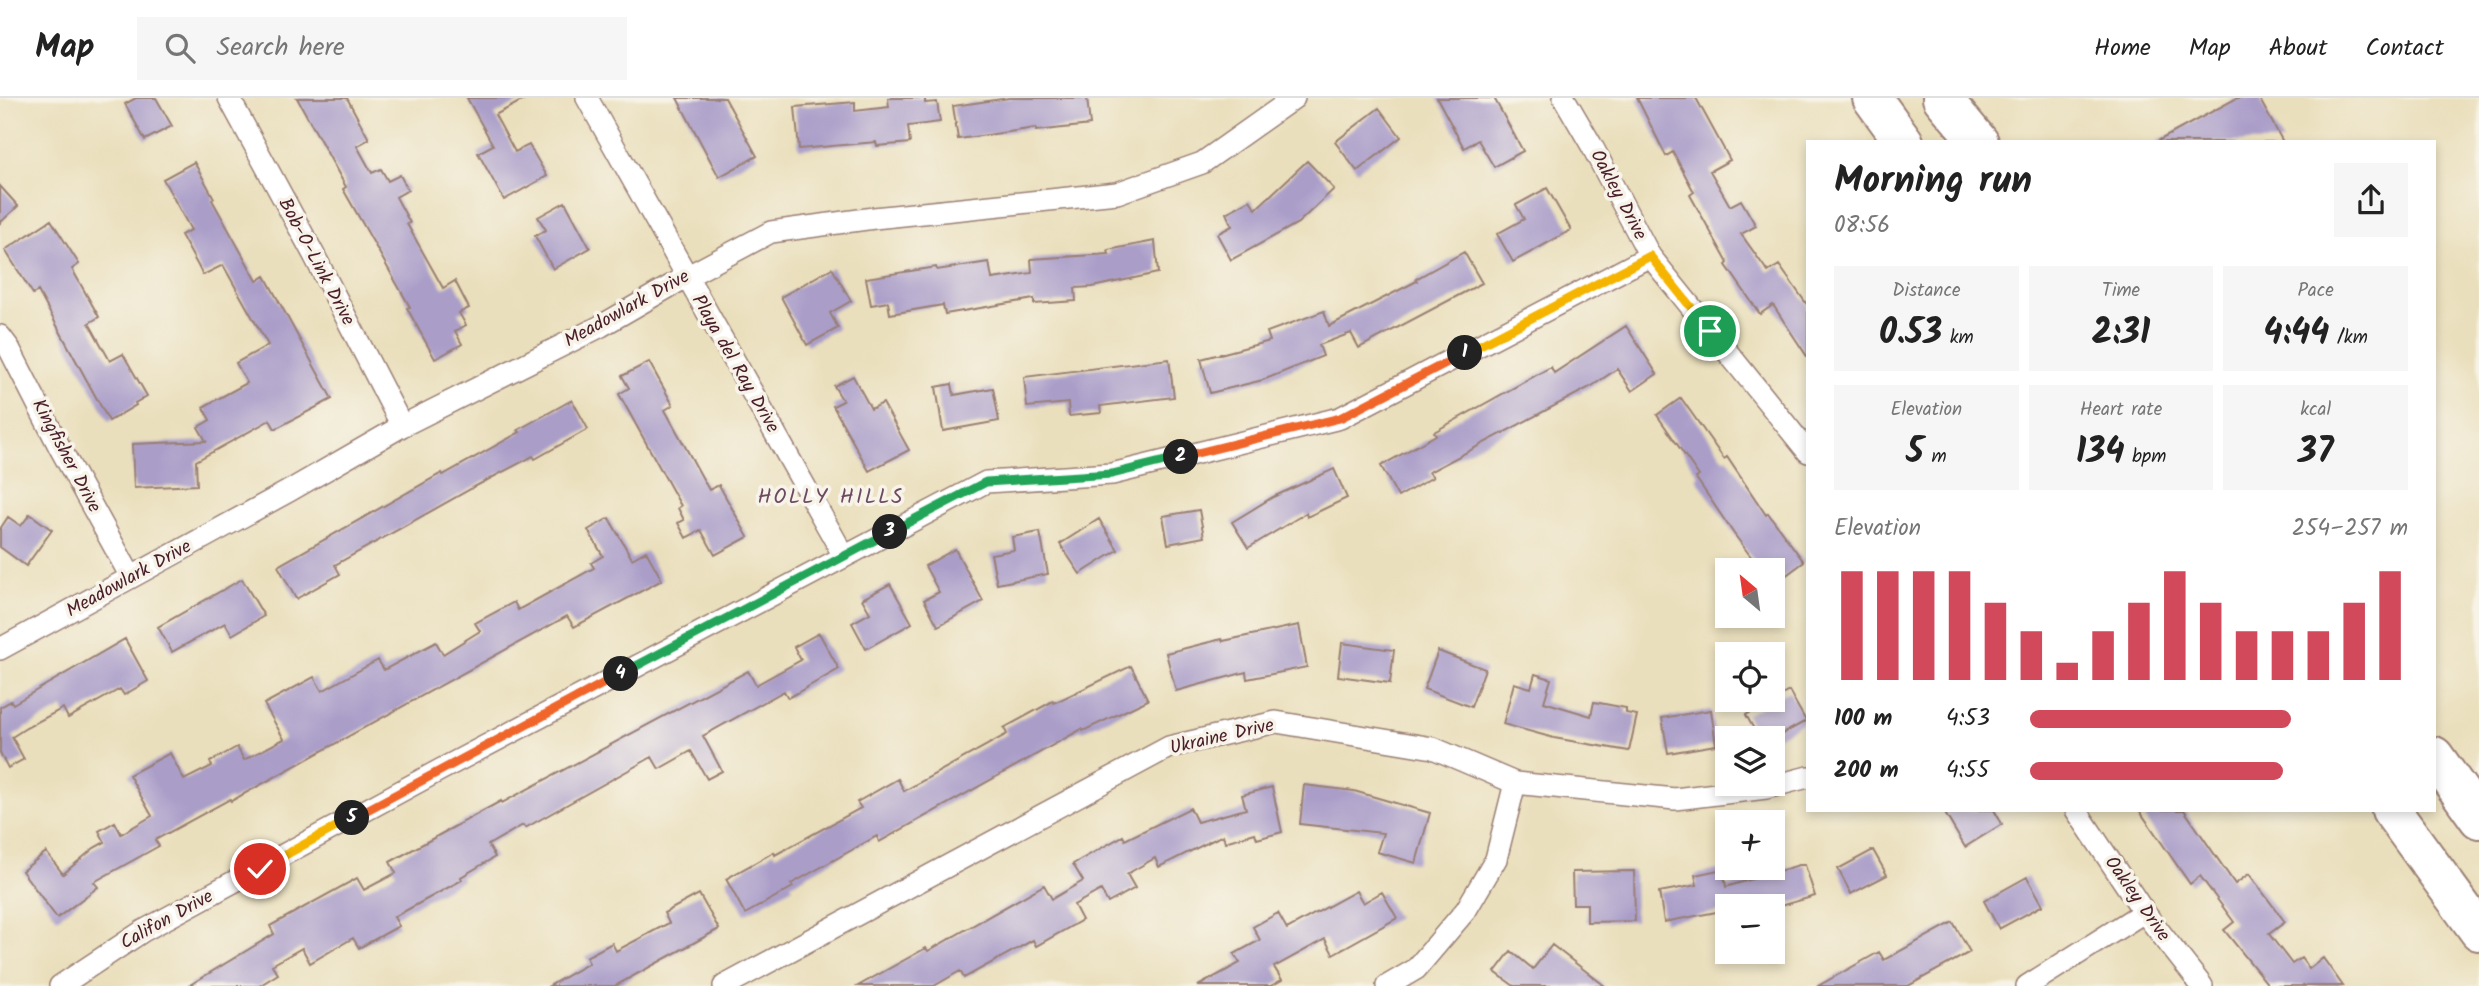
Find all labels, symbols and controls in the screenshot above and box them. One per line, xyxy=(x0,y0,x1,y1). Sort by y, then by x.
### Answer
search box xyxy=(137,17,627,80)
text: Map xyxy=(35,22,95,75)
text: Search here xyxy=(217,27,345,69)
icon: search xyxy=(161,29,199,67)
text: Home xyxy=(2094,29,2151,68)
text: Map xyxy=(2189,29,2231,68)
text: About xyxy=(2269,29,2327,68)
text: Contact xyxy=(2365,29,2444,68)
street label: Oakley Drive xyxy=(1582,144,1655,246)
text: Morning run xyxy=(1834,152,2032,212)
button: share xyxy=(2334,163,2408,237)
street label: Bob-O-Link Drive xyxy=(270,193,363,332)
text: 08:56 xyxy=(1834,208,1890,244)
street label: Meadowlark Drive xyxy=(559,262,696,356)
text: Distance xyxy=(1892,276,1960,306)
text: Time xyxy=(2102,276,2140,306)
text: Pace xyxy=(2298,276,2334,306)
street label: Playa del Ray Drive xyxy=(683,289,787,439)
pin xyxy=(1680,301,1740,361)
text: 0.53 xyxy=(1879,306,1942,362)
text: 2:31 xyxy=(2092,306,2150,362)
text: 4:44 xyxy=(2264,306,2329,362)
icon: arrive xyxy=(1691,312,1729,350)
text: km xyxy=(1942,323,1974,353)
text: /km xyxy=(2329,323,2368,353)
pin: 1 xyxy=(1448,336,1482,370)
text: 1 xyxy=(1462,337,1467,367)
street label: Kingfisher Drive xyxy=(23,394,109,519)
text: Elevation xyxy=(1890,395,1962,425)
text: Heart rate xyxy=(2080,395,2162,425)
text: kcal xyxy=(2300,395,2331,425)
text: 5 xyxy=(1906,425,1924,481)
text: 134 xyxy=(2076,425,2124,481)
text: 37 xyxy=(2298,425,2334,481)
pin: 2 xyxy=(1164,440,1198,474)
text: 2 xyxy=(1175,441,1186,471)
text: m xyxy=(1924,442,1947,472)
text: bpm xyxy=(2124,442,2166,472)
district label: HOLLY HILLS xyxy=(757,481,905,514)
text: Elevation xyxy=(1834,511,1921,547)
text: 254–257 m xyxy=(2292,511,2408,547)
pin: 3 xyxy=(872,514,908,550)
text: 3 xyxy=(884,516,895,546)
street label: Meadowlark Drive xyxy=(61,532,198,626)
north arrow xyxy=(1715,558,1785,628)
map controls xyxy=(1715,558,1785,964)
button: locate xyxy=(1715,642,1785,712)
pin: 4 xyxy=(604,656,638,692)
text: 4 xyxy=(615,658,626,688)
text: 100 m xyxy=(1834,701,1892,737)
text: 4:53 xyxy=(1946,701,1990,737)
street label: Ukraine Drive xyxy=(1167,710,1277,764)
button: layers xyxy=(1715,726,1785,796)
text: 200 m xyxy=(1834,753,1899,789)
text: 4:55 xyxy=(1946,753,1989,789)
pin: 5 xyxy=(334,800,370,836)
text: 5 xyxy=(347,802,356,832)
button: + xyxy=(1715,810,1785,880)
pin xyxy=(230,839,290,899)
icon: check xyxy=(241,850,279,888)
street label: Oakley Drive xyxy=(2096,850,2178,948)
street label: Califon Drive xyxy=(115,882,220,958)
button: − xyxy=(1715,894,1785,964)

